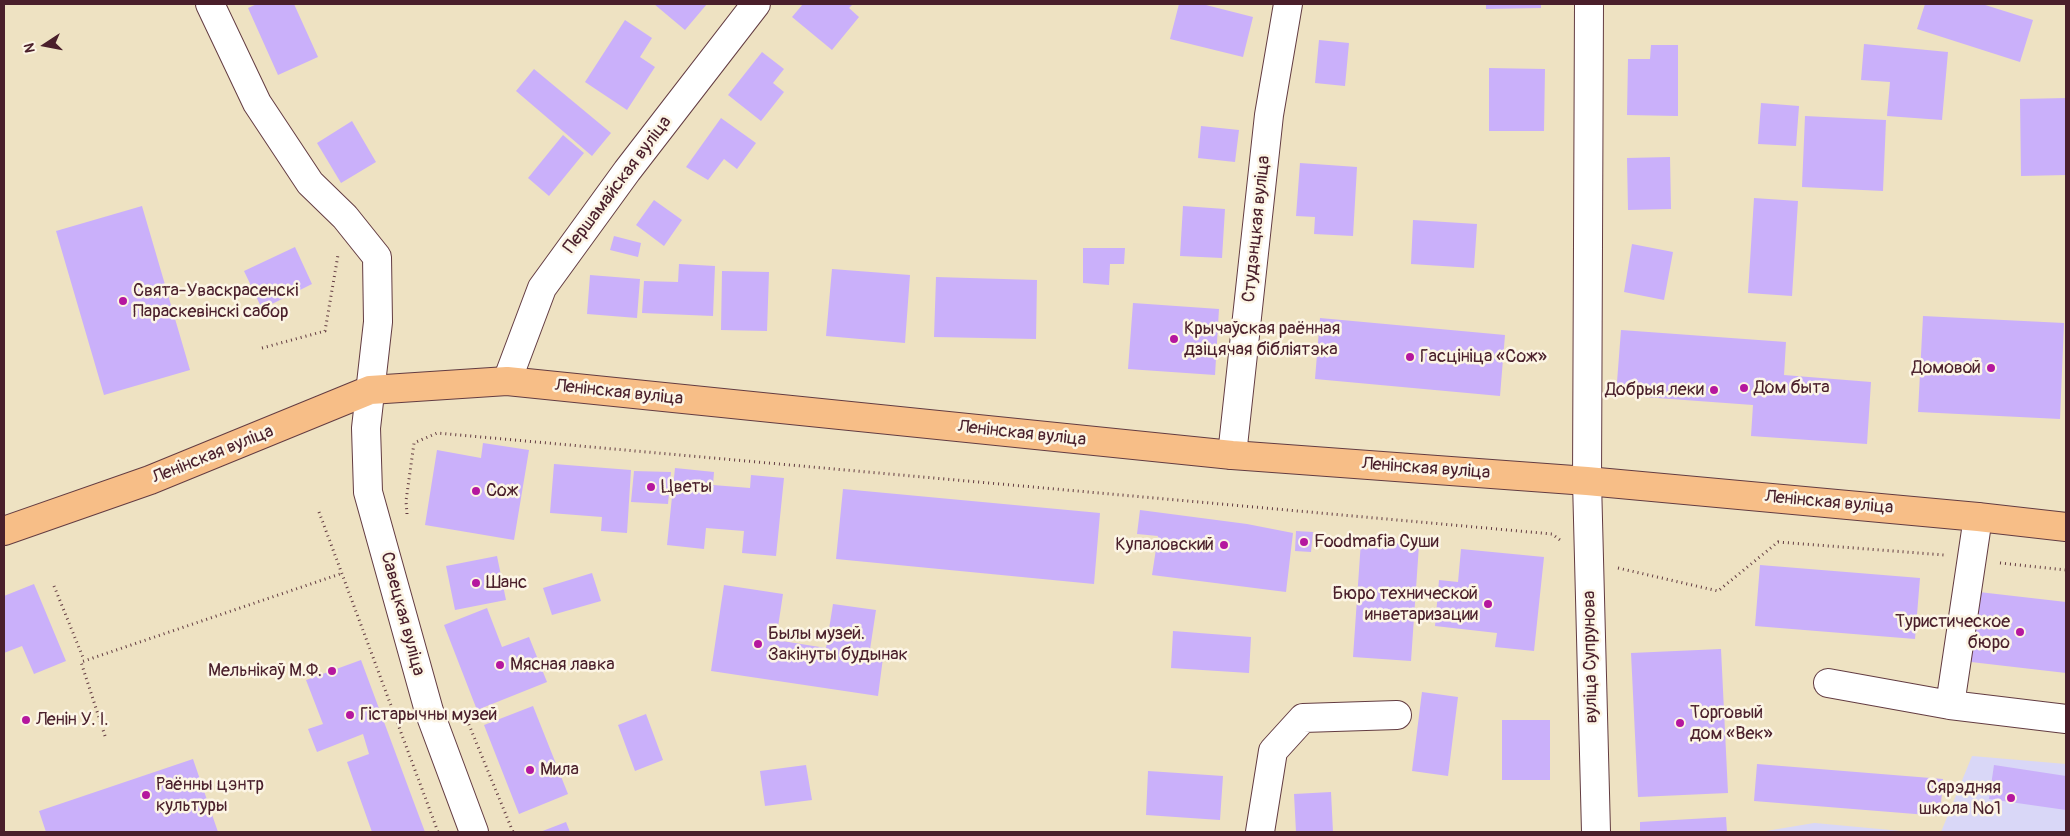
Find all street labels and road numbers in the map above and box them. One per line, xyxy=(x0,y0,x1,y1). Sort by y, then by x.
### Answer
street label: Першамайская вуліца xyxy=(559,112,677,258)
street label: Студэнцкая вуліца xyxy=(1239,155,1275,303)
street label: Ленінская вуліца xyxy=(554,376,684,410)
street label: Ленінская вуліца xyxy=(957,417,1087,451)
street label: Ленінская вуліца xyxy=(149,421,277,489)
street label: Ленінская вуліца xyxy=(1361,454,1491,484)
street label: Ленінская вуліца xyxy=(1764,487,1894,519)
street label: Савецкая вуліца xyxy=(375,550,429,678)
street label: вуліца Супрунова xyxy=(1579,590,1603,724)

